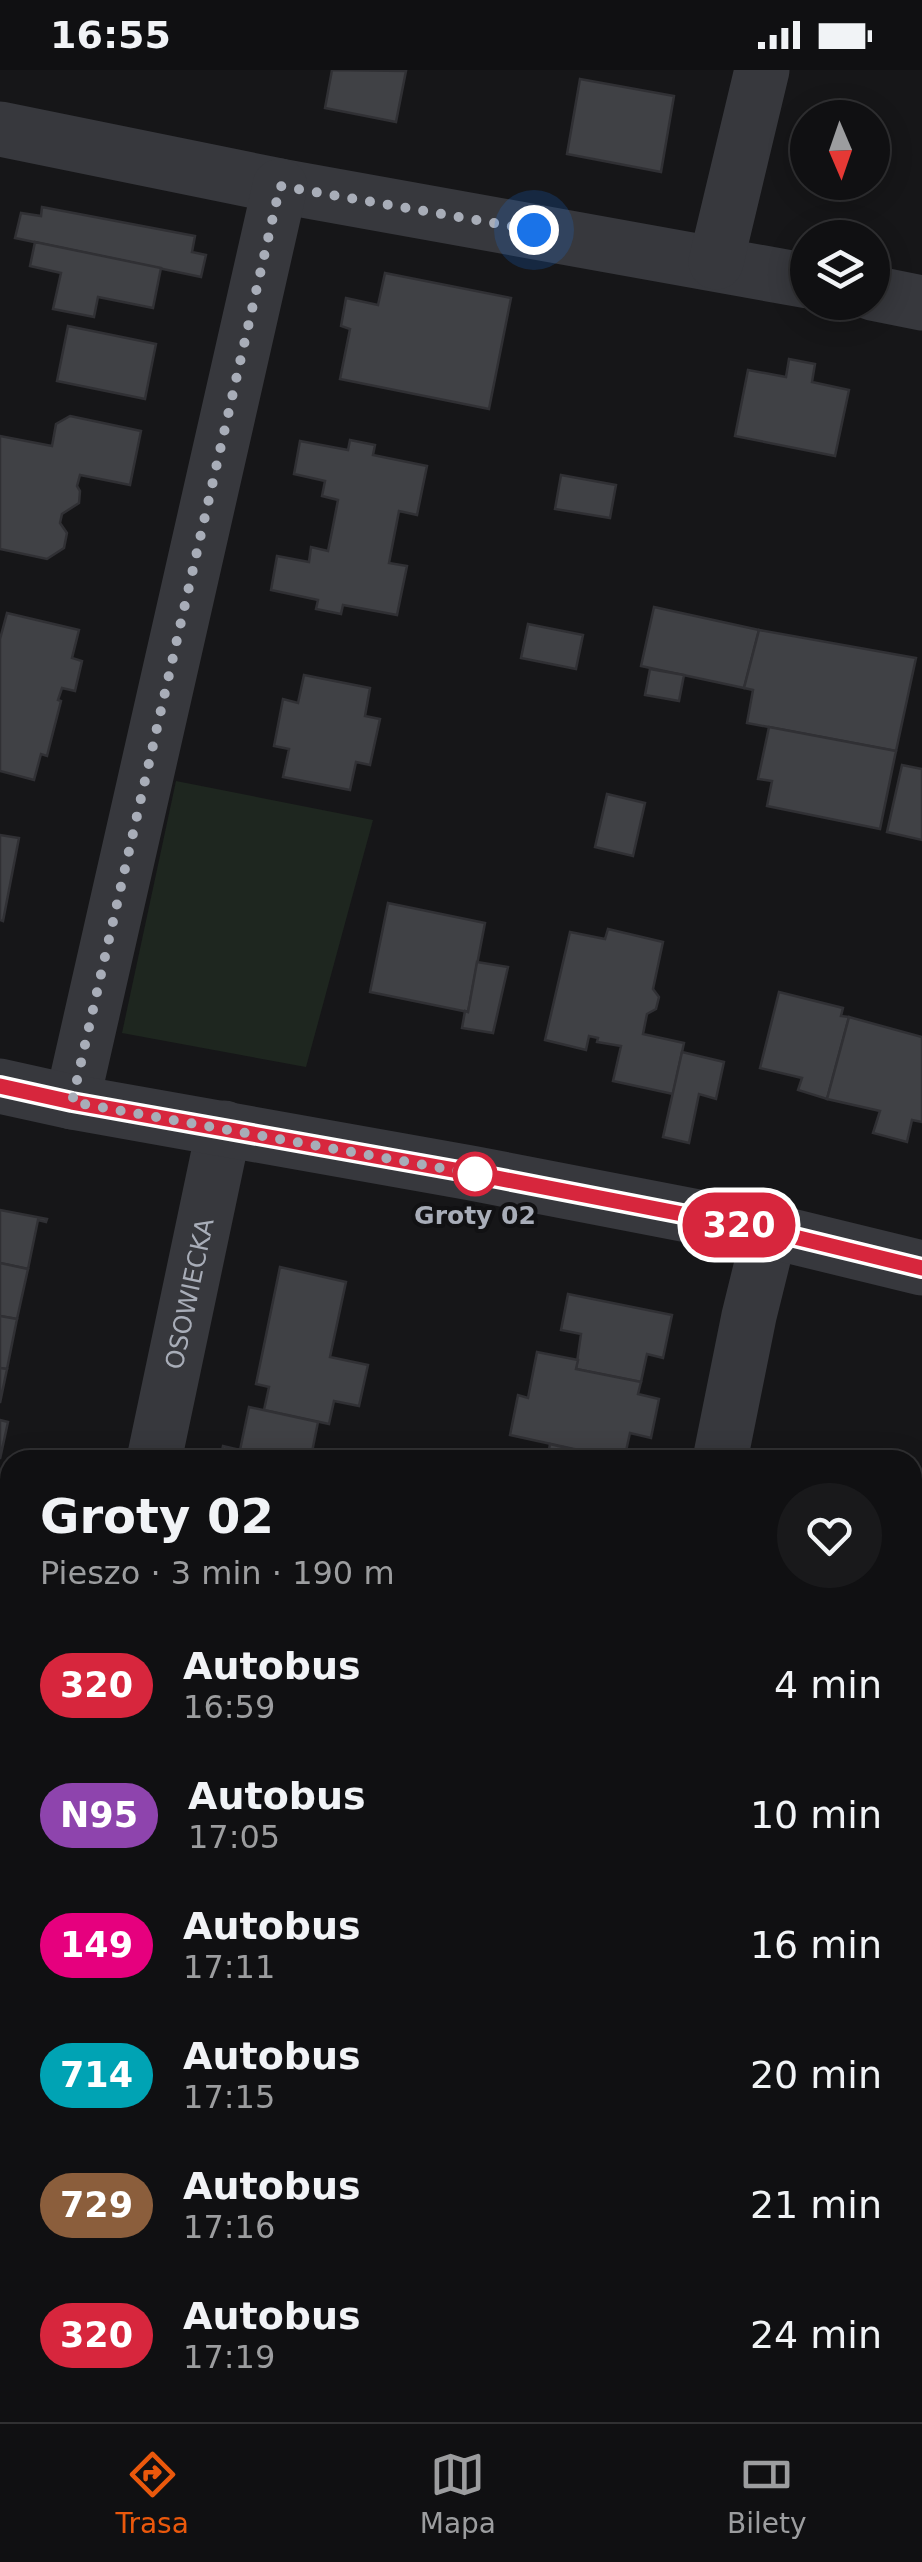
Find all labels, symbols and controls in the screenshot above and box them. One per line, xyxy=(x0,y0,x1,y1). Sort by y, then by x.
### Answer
text: 16:55 xyxy=(50,13,171,57)
north arrow xyxy=(790,100,890,200)
map controls xyxy=(790,100,890,320)
your location xyxy=(509,205,559,255)
button: layers xyxy=(790,220,890,320)
marker: Groty 02 xyxy=(454,1153,496,1195)
line badge: 320 xyxy=(682,1192,796,1258)
place label: Groty 02 xyxy=(414,1201,536,1230)
text: 320 xyxy=(702,1205,776,1245)
street label: OSOWIECKA xyxy=(159,1215,219,1372)
button: heart xyxy=(777,1483,882,1588)
text: Groty 02 xyxy=(40,1488,274,1544)
text: Pieszo · 3 min · 190 m xyxy=(40,1554,395,1592)
text: Autobus xyxy=(183,1644,361,1688)
text: 4 min xyxy=(774,1663,882,1707)
text: 320 xyxy=(60,1665,133,1705)
text: 16:59 xyxy=(183,1688,275,1726)
text: Autobus xyxy=(188,1774,366,1818)
text: 10 min xyxy=(750,1793,882,1837)
text: N95 xyxy=(60,1795,138,1835)
text: 17:05 xyxy=(188,1818,280,1856)
text: Autobus xyxy=(183,1904,361,1948)
text: 16 min xyxy=(750,1923,882,1967)
text: 149 xyxy=(60,1925,133,1965)
text: 17:11 xyxy=(183,1948,275,1986)
text: Autobus xyxy=(183,2034,361,2078)
text: 20 min xyxy=(750,2053,882,2097)
text: 714 xyxy=(60,2055,133,2095)
text: 17:15 xyxy=(183,2078,275,2116)
text: Autobus xyxy=(183,2164,361,2208)
text: 21 min xyxy=(750,2183,882,2227)
text: 729 xyxy=(60,2185,133,2225)
text: 17:16 xyxy=(183,2208,275,2246)
text: Autobus xyxy=(183,2294,361,2338)
text: 24 min xyxy=(750,2313,882,2357)
text: 320 xyxy=(60,2315,133,2355)
text: 17:19 xyxy=(183,2338,275,2376)
tab: Trasa xyxy=(115,2447,189,2540)
tab: Mapa xyxy=(420,2447,496,2540)
tab: Bilety xyxy=(727,2447,807,2540)

